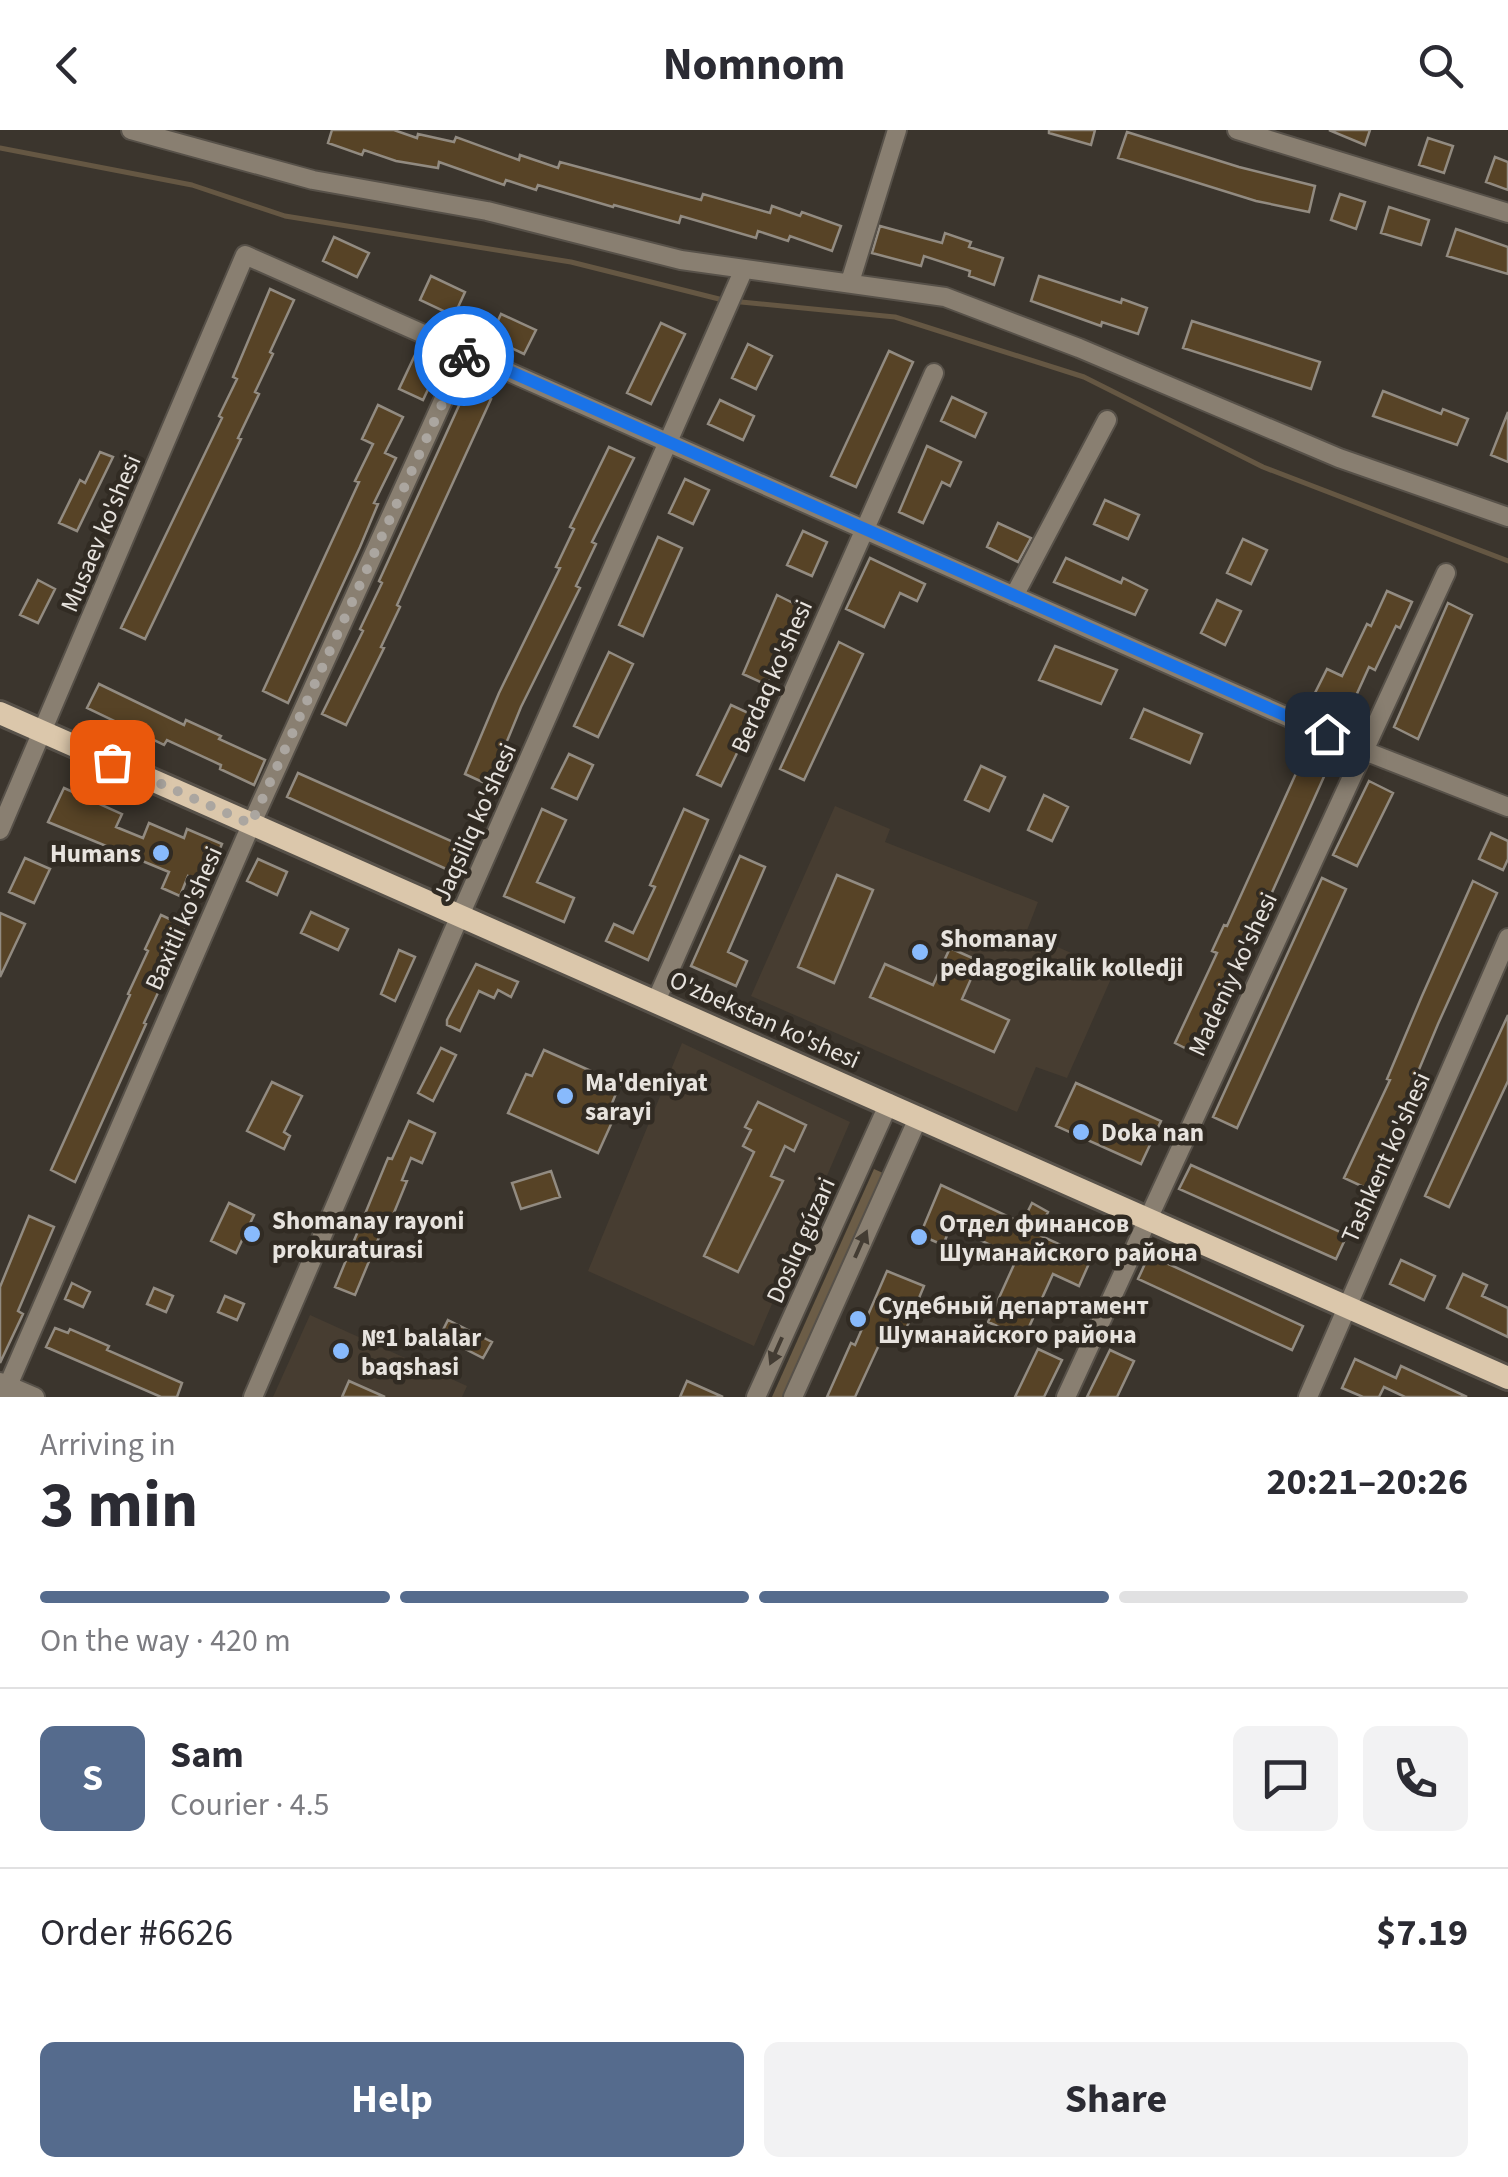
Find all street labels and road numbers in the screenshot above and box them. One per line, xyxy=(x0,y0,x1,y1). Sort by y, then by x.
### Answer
street label: Musaev ko'shesi xyxy=(52,449,150,618)
street label: Berdaq ko'shesi xyxy=(722,594,822,759)
street label: Jaqsiliq ko'shesi xyxy=(424,737,526,907)
street label: Baxitli ko'shesi xyxy=(136,841,232,996)
street label: Madeniy ko'shesi xyxy=(1179,887,1287,1062)
street label: O'zbekstan ko'shesi xyxy=(664,962,865,1078)
street label: Tashkent ko'shesi xyxy=(1332,1066,1440,1248)
street label: Doslıq gúzari xyxy=(757,1172,845,1309)

